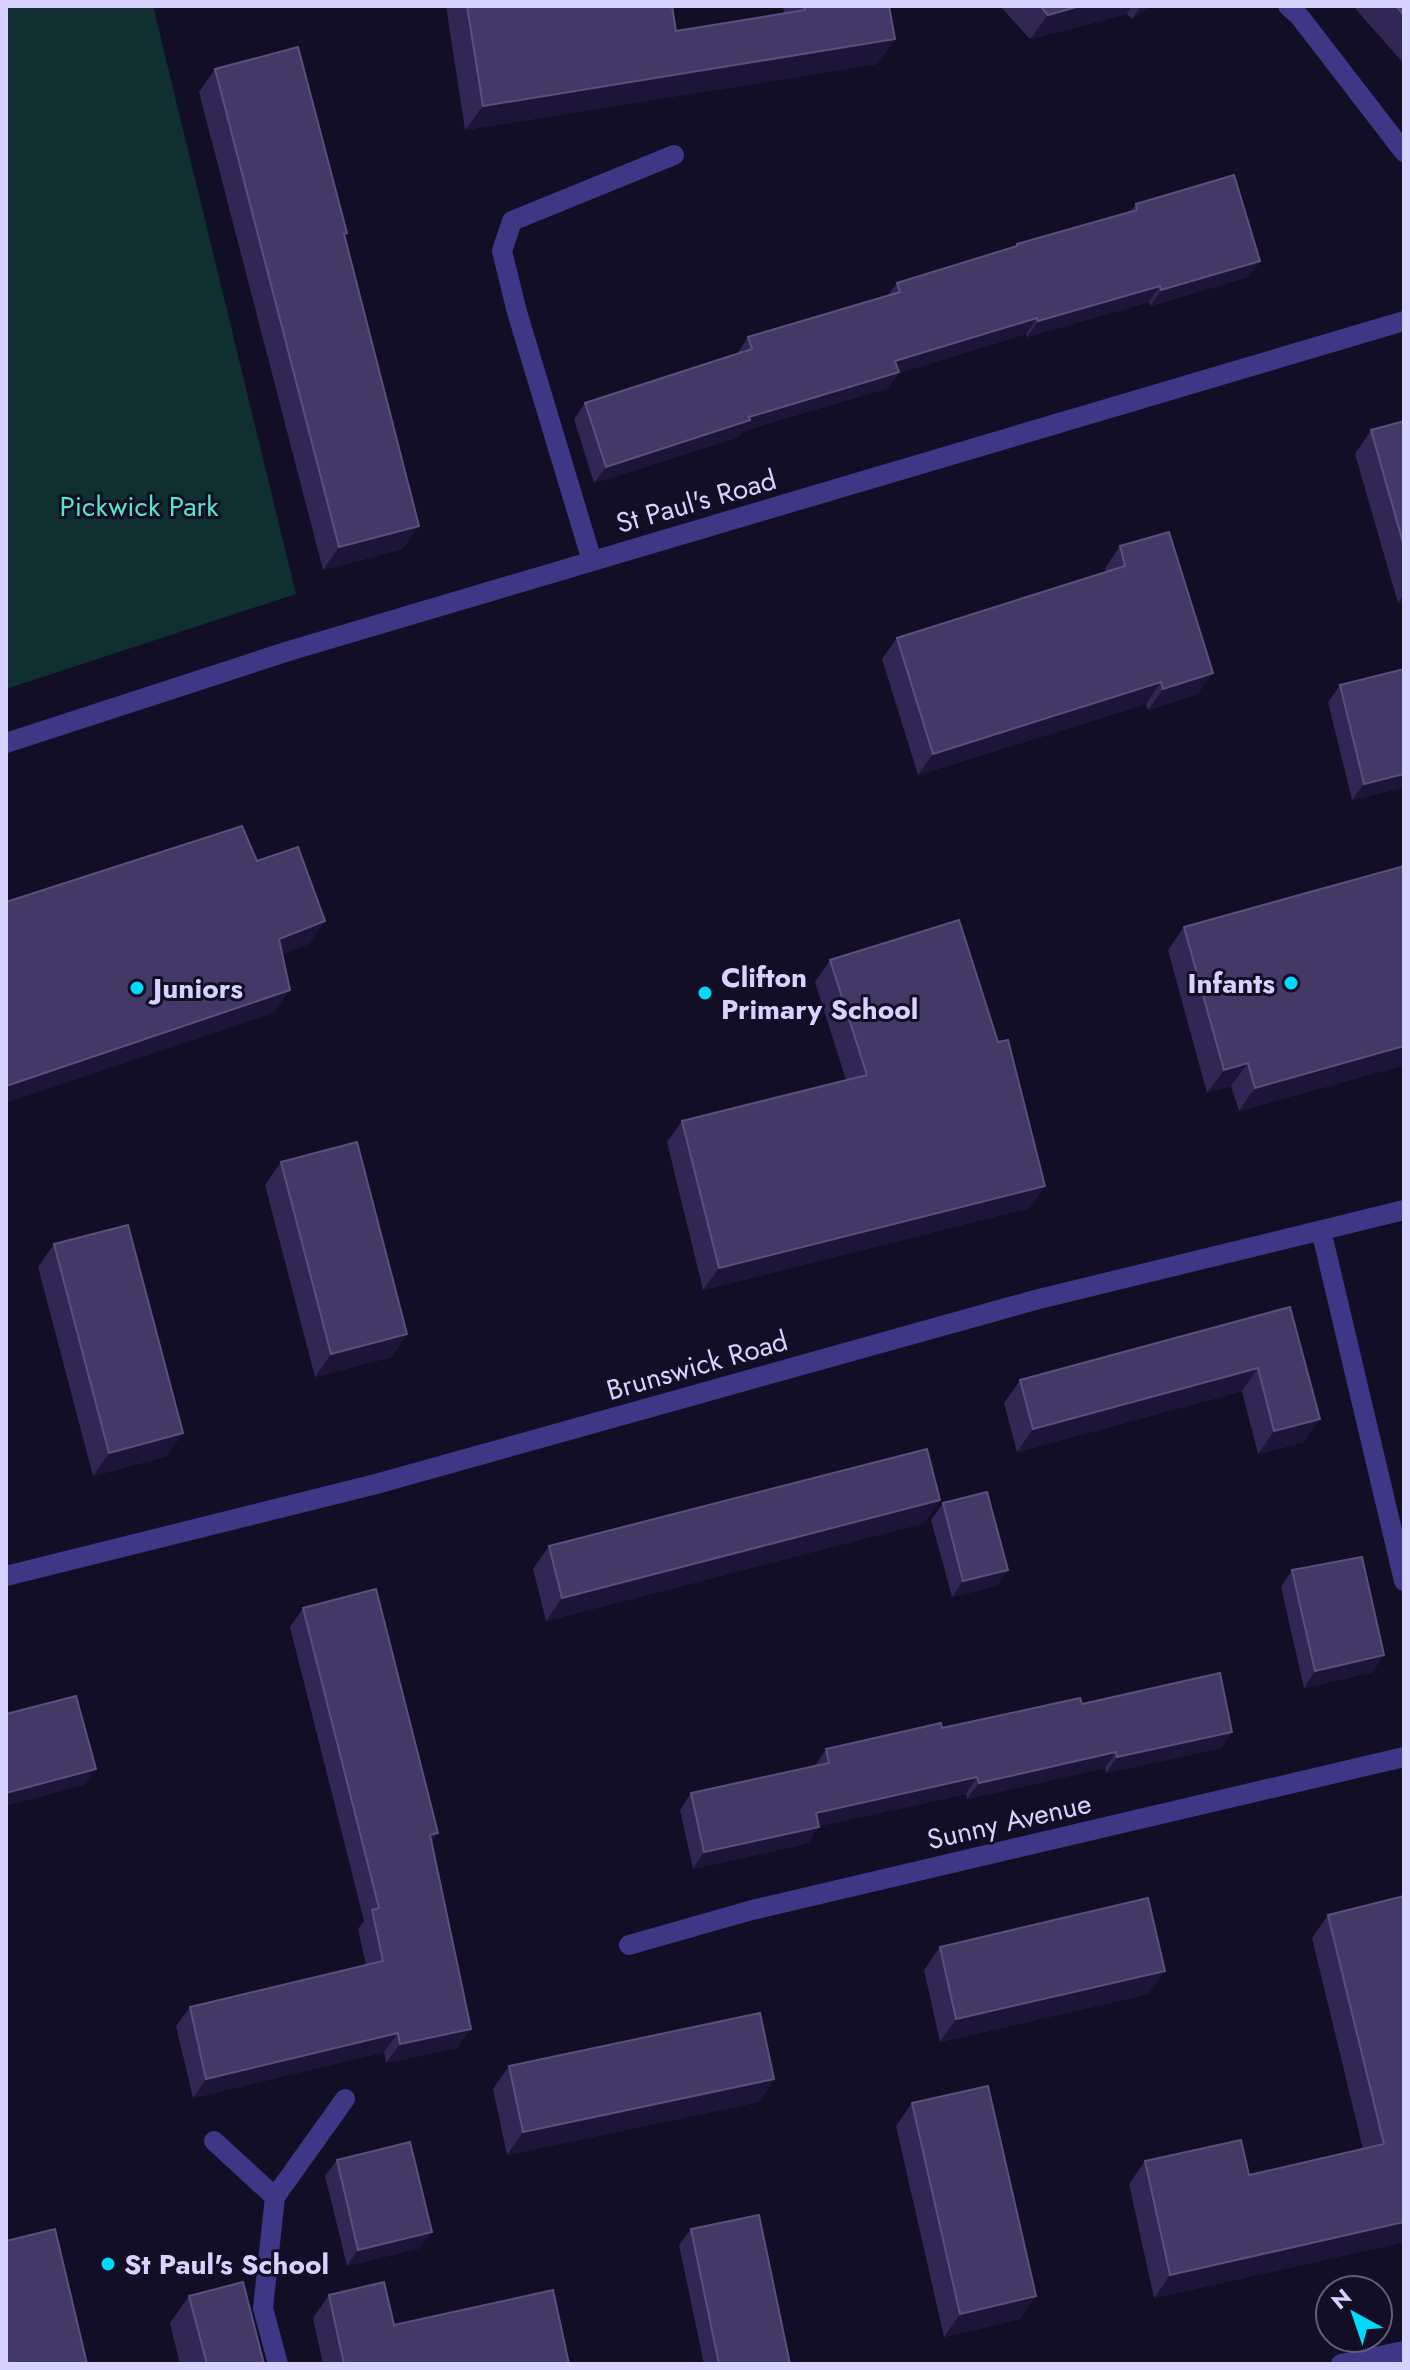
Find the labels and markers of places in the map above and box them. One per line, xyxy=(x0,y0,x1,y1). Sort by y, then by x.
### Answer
place label: Clifton Primary School xyxy=(721,957,918,1030)
place label: Infants xyxy=(1187,963,1275,1004)
place label: Juniors xyxy=(148,968,243,1009)
marker: Infants xyxy=(1282,974,1300,992)
marker: Juniors xyxy=(128,979,146,997)
marker: Clifton Primary School xyxy=(696,984,714,1002)
place label: St Paul's School xyxy=(124,2244,329,2285)
marker: St Paul's School xyxy=(99,2255,117,2273)

